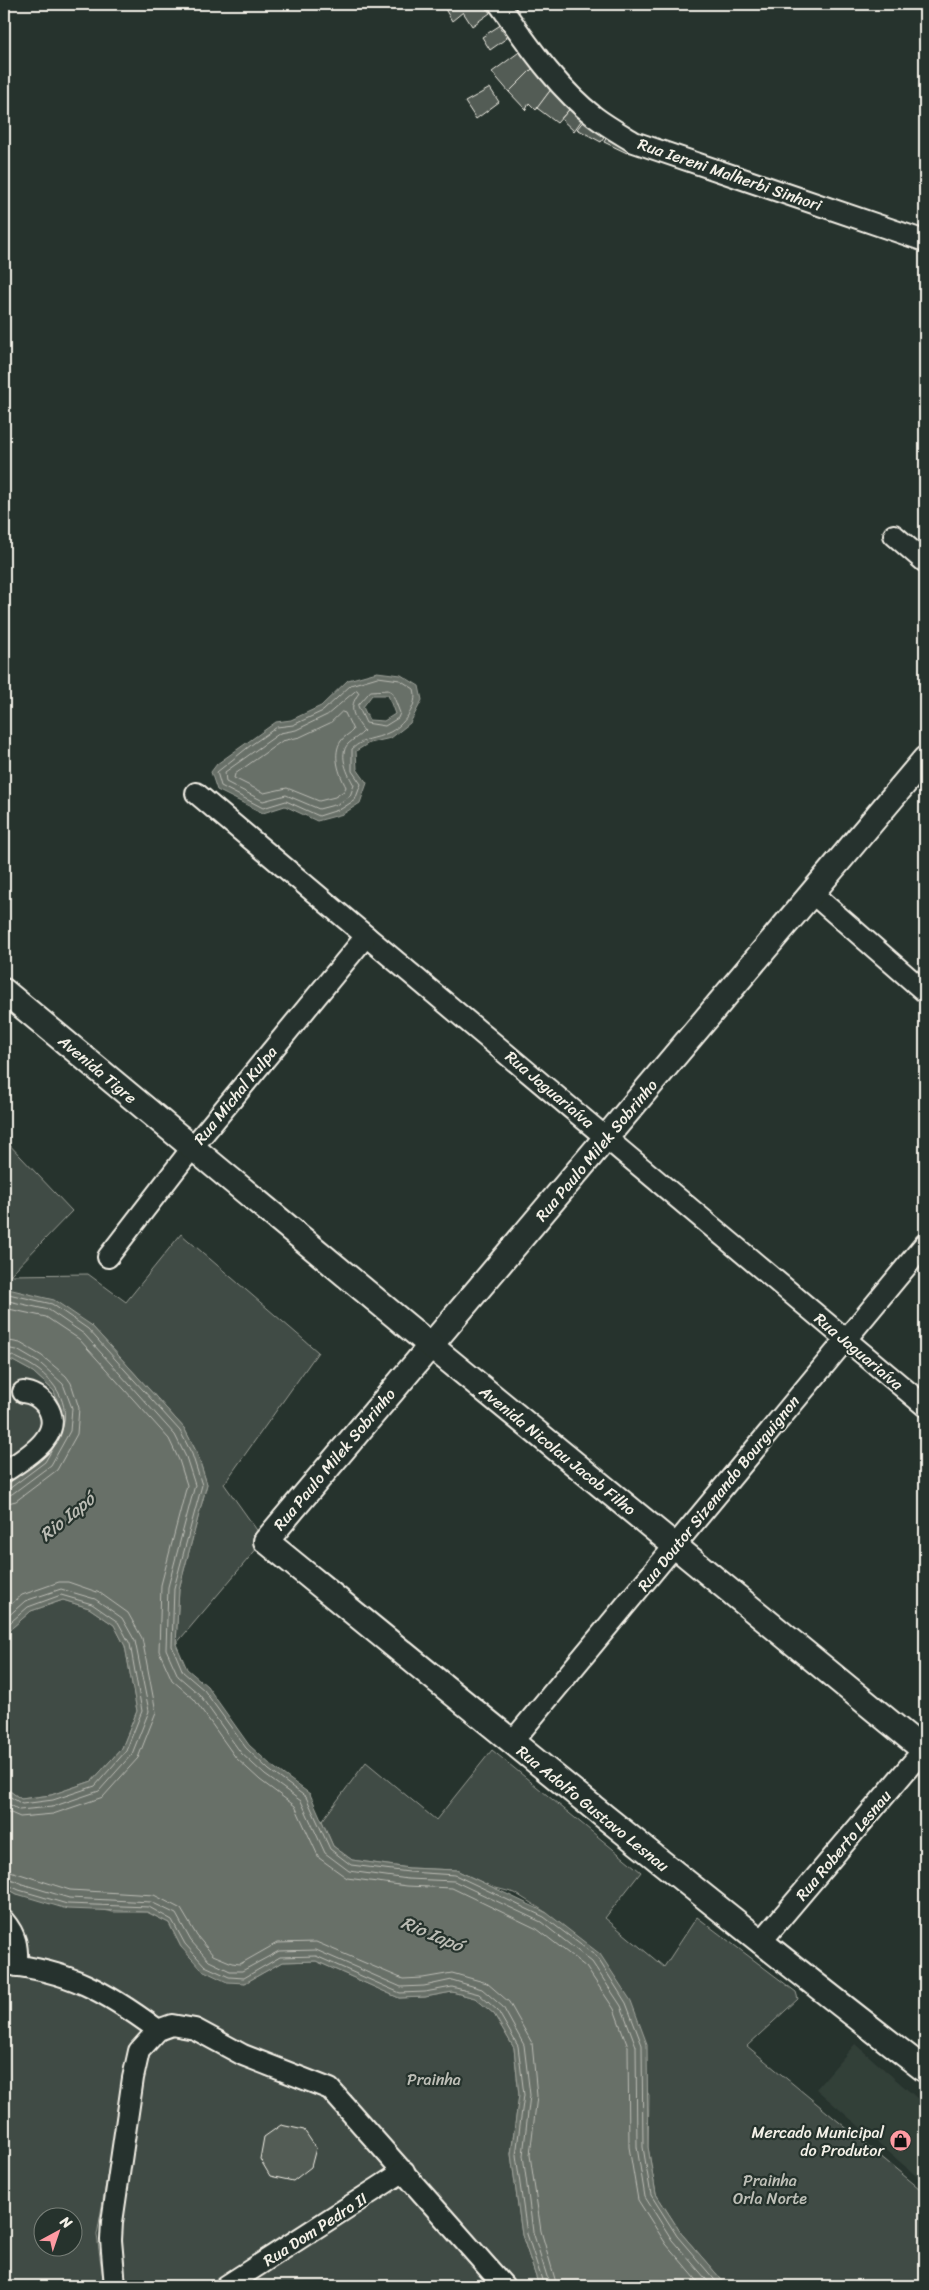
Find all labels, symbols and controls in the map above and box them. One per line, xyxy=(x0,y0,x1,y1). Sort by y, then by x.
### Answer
street label: Rua Iereni Malherbi Sinhori xyxy=(634,129,826,220)
street label: Avenida Tigre xyxy=(51,1027,144,1111)
street label: Rua Michal Kulpa xyxy=(186,1039,285,1151)
street label: Rua Jaguariaíva xyxy=(498,1043,602,1136)
street label: Rua Paulo Milek Sobrinho xyxy=(528,1072,665,1228)
street label: Rua Jaguariaíva xyxy=(807,1305,911,1398)
street label: Avenida Nicolau Jacob Filho xyxy=(472,1377,643,1523)
street label: Rua Paulo Milek Sobrinho xyxy=(266,1381,403,1537)
street label: Rua Doutor Sizenando Bourguignon xyxy=(630,1388,807,1598)
water label: Rio Iapó xyxy=(32,1482,105,1550)
street label: Rua Adolfo Gustavo Lesnau xyxy=(510,1737,676,1880)
street label: Rua Roberto Lesnau xyxy=(788,1783,899,1908)
water label: Rio Iapó xyxy=(396,1907,472,1963)
park label: Prainha xyxy=(407,2065,461,2094)
place label: Mercado Municipal do Produtor xyxy=(752,2118,885,2165)
shop icon: Mercado Municipal do Produtor xyxy=(888,2129,912,2153)
park label: Prainha Orla Norte xyxy=(733,2166,807,2213)
street label: Rua Dom Pedro II xyxy=(257,2184,374,2274)
north arrow xyxy=(32,2208,82,2258)
text: N xyxy=(54,2209,78,2235)

